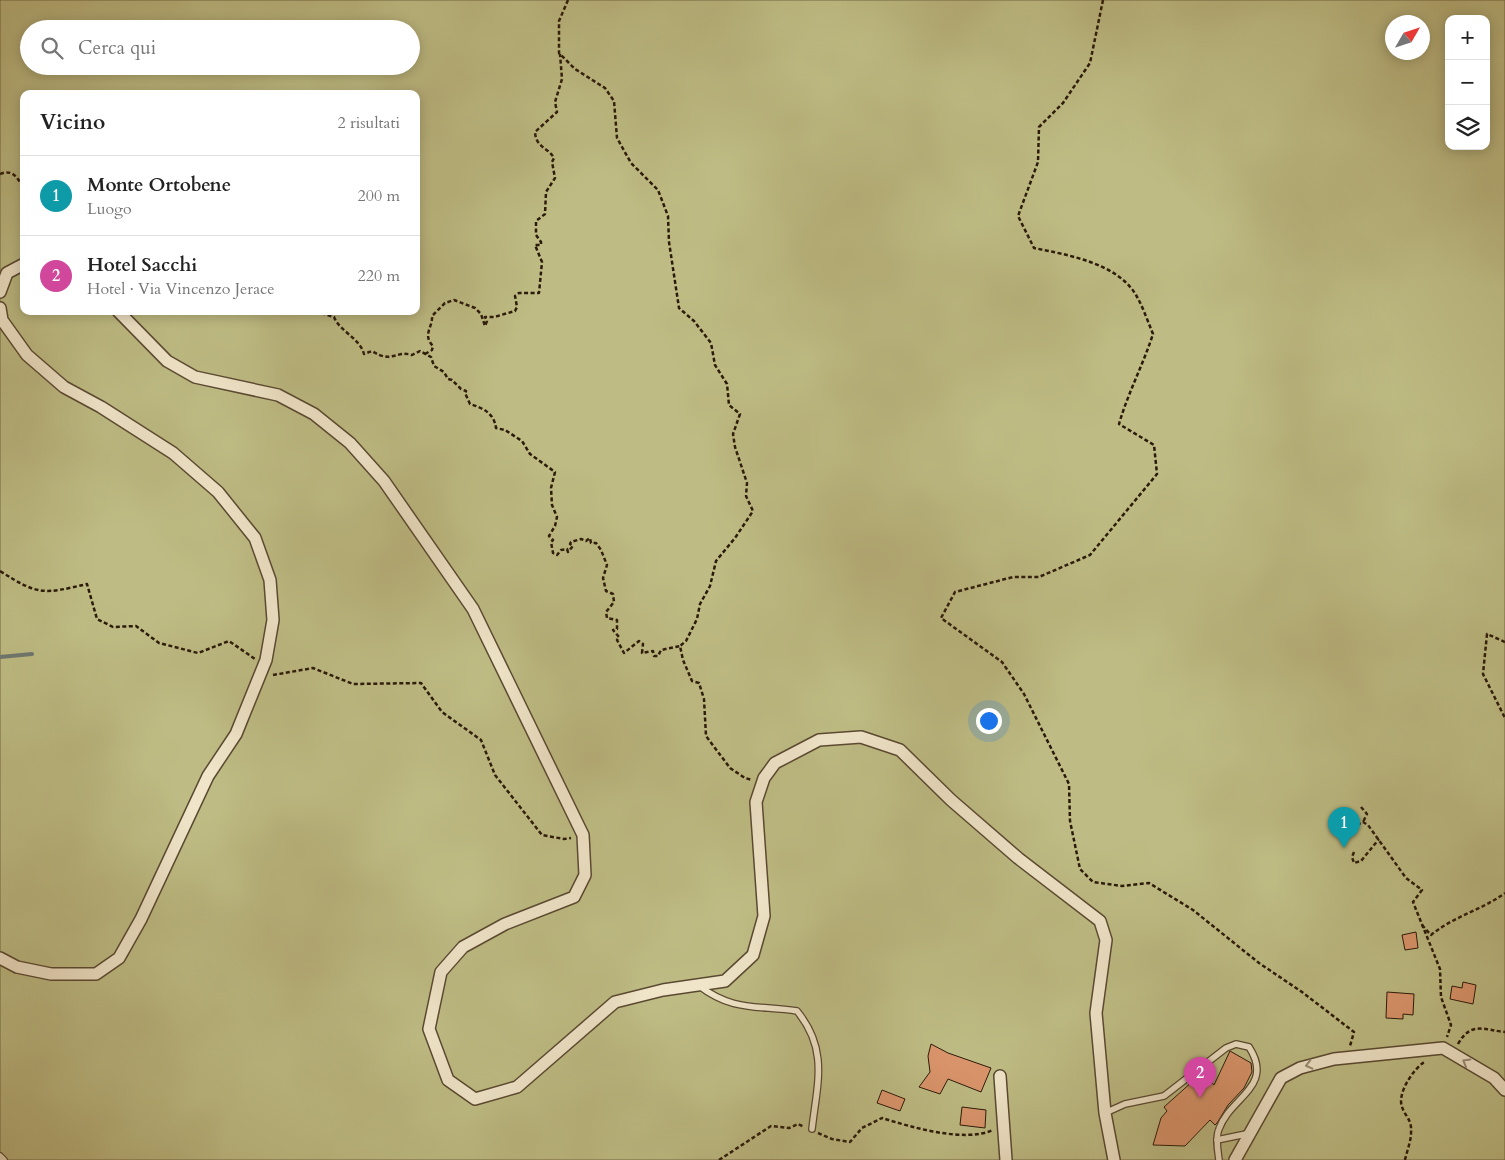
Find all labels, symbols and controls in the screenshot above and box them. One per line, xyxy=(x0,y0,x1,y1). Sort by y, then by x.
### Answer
north arrow xyxy=(1385,15,1430,60)
map controls xyxy=(1445,15,1490,150)
button: + xyxy=(1445,15,1490,60)
search box xyxy=(20,20,420,75)
icon: search xyxy=(38,34,66,62)
text: Cerca qui xyxy=(78,35,156,61)
button: − xyxy=(1445,60,1490,105)
button: layers xyxy=(1445,105,1490,150)
text: Vicino xyxy=(40,108,105,137)
text: 2 risultati xyxy=(337,112,400,134)
text: Monte Ortobene xyxy=(87,172,231,198)
text: 1 xyxy=(52,185,60,207)
text: 200 m xyxy=(358,185,400,207)
text: Luogo xyxy=(87,198,132,220)
text: Hotel Sacchi xyxy=(87,252,197,278)
text: 2 xyxy=(52,265,60,287)
text: 220 m xyxy=(358,265,400,287)
text: Hotel · Via Vincenzo Jerace xyxy=(87,278,275,300)
your location xyxy=(976,708,1002,734)
pin: 1 xyxy=(1328,807,1360,848)
pin: 2 xyxy=(1184,1057,1216,1098)
one-way arrow xyxy=(1462,1058,1471,1068)
one-way arrow xyxy=(1304,1059,1313,1070)

